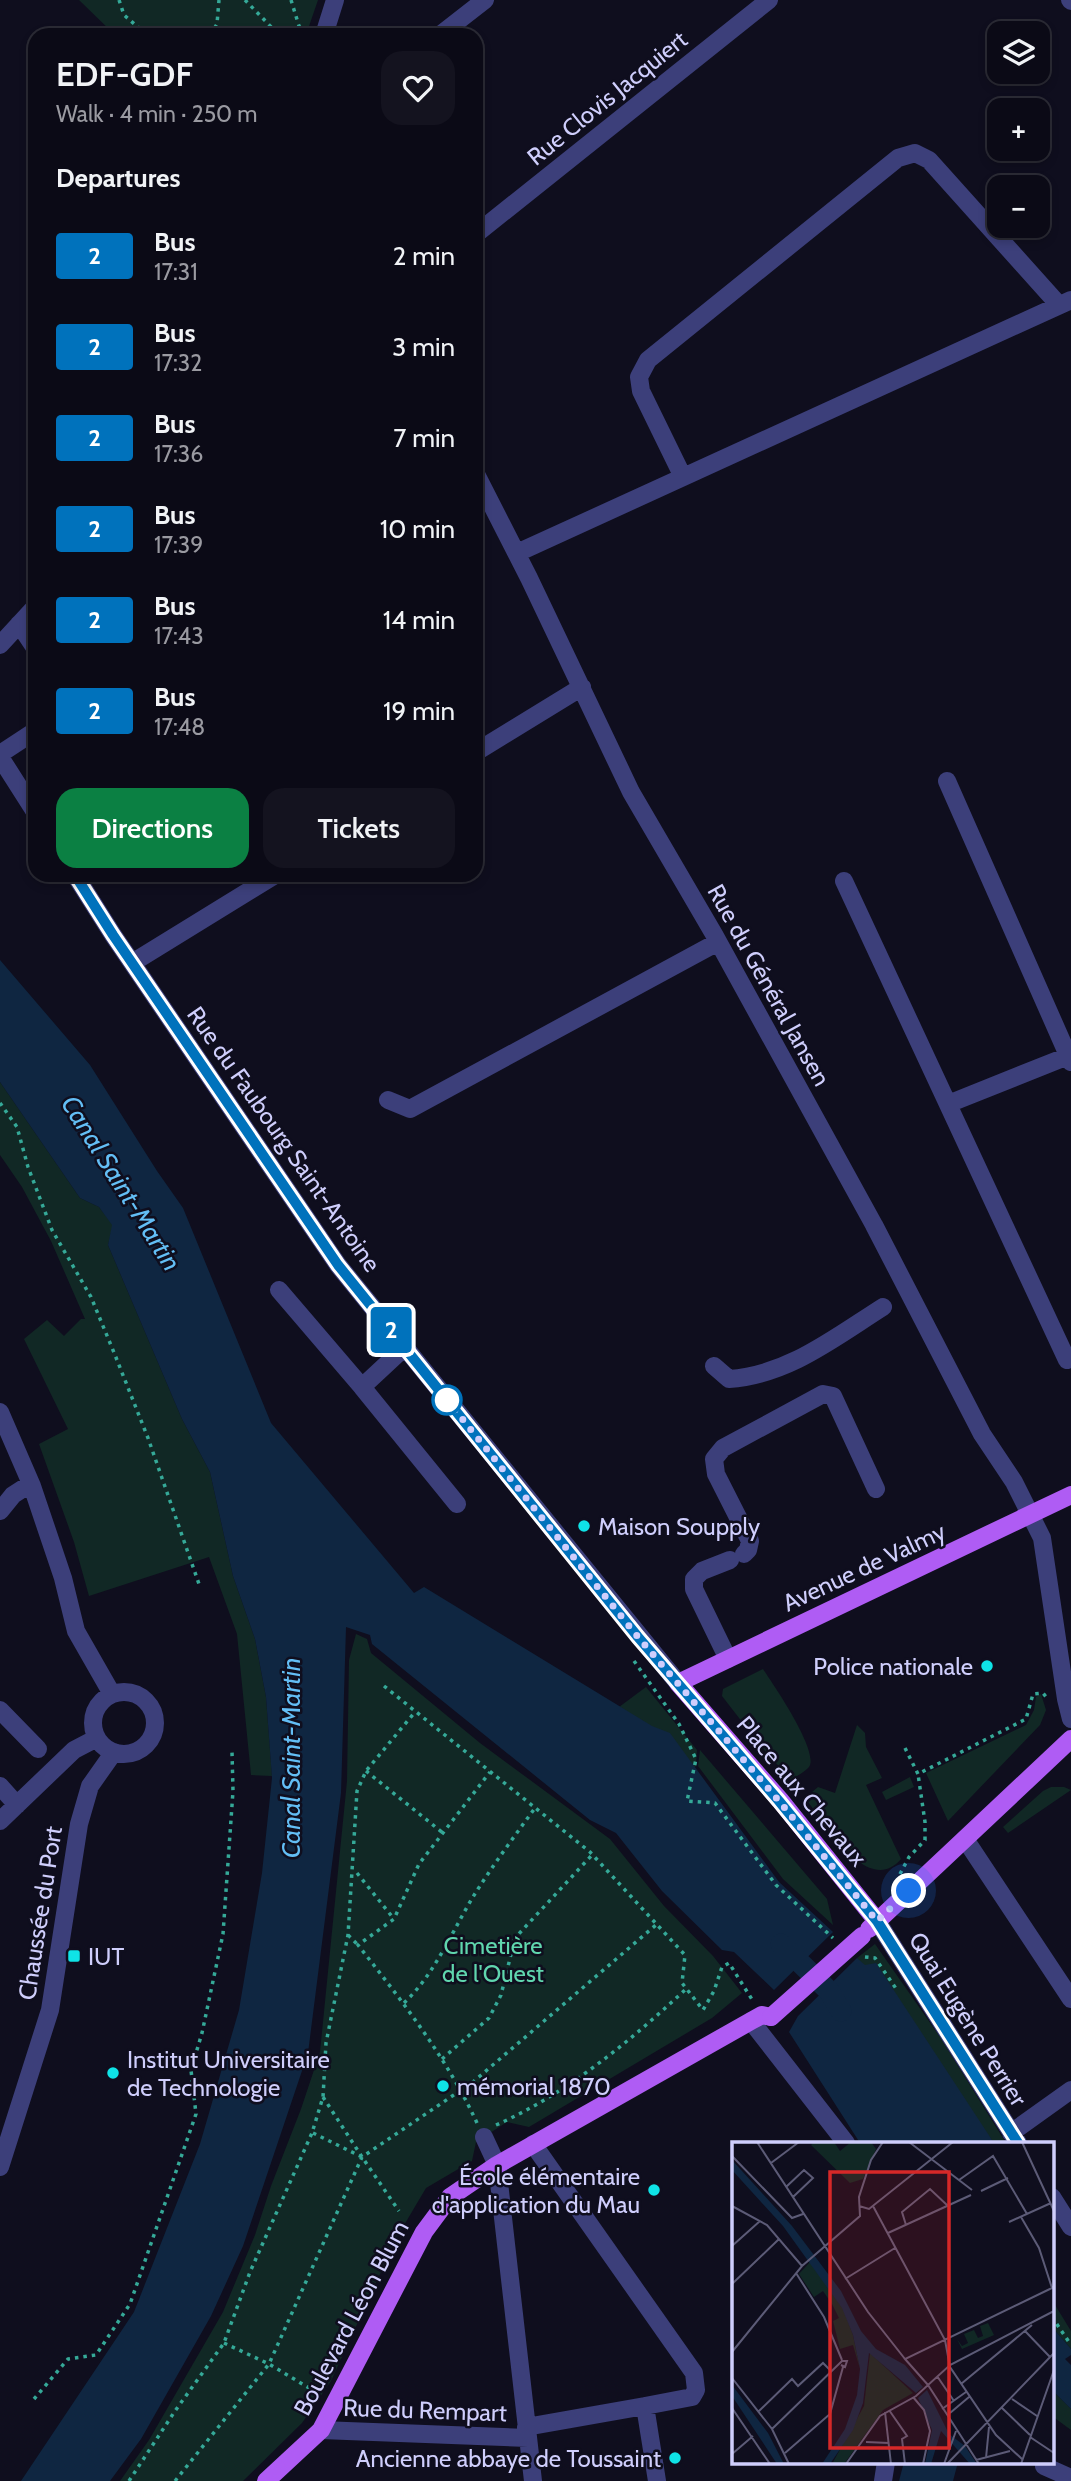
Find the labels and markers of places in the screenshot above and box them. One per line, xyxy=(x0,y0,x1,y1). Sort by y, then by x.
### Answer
unlabelled marker xyxy=(432,1385,462,1415)
place label: Maison Soupply xyxy=(598,1512,760,1541)
marker: Maison Soupply xyxy=(576,1518,592,1534)
place label: Police nationale xyxy=(813,1652,973,1681)
marker: Police nationale xyxy=(979,1658,995,1674)
place label: IUT xyxy=(88,1942,124,1971)
marker: IUT xyxy=(66,1948,82,1964)
place label: Institut Universitaire de Technologie xyxy=(127,2045,330,2102)
marker: Institut Universitaire de Technologie xyxy=(105,2065,121,2081)
place label: mémorial 1870 xyxy=(457,2072,611,2101)
marker: mémorial 1870 xyxy=(435,2078,451,2094)
place label: École élémentaire d'application du Mau xyxy=(432,2162,640,2219)
marker: École élémentaire d'application du Mau xyxy=(646,2182,662,2198)
place label: Ancienne abbaye de Toussaint xyxy=(356,2444,661,2473)
marker: Ancienne abbaye de Toussaint xyxy=(667,2450,683,2466)

